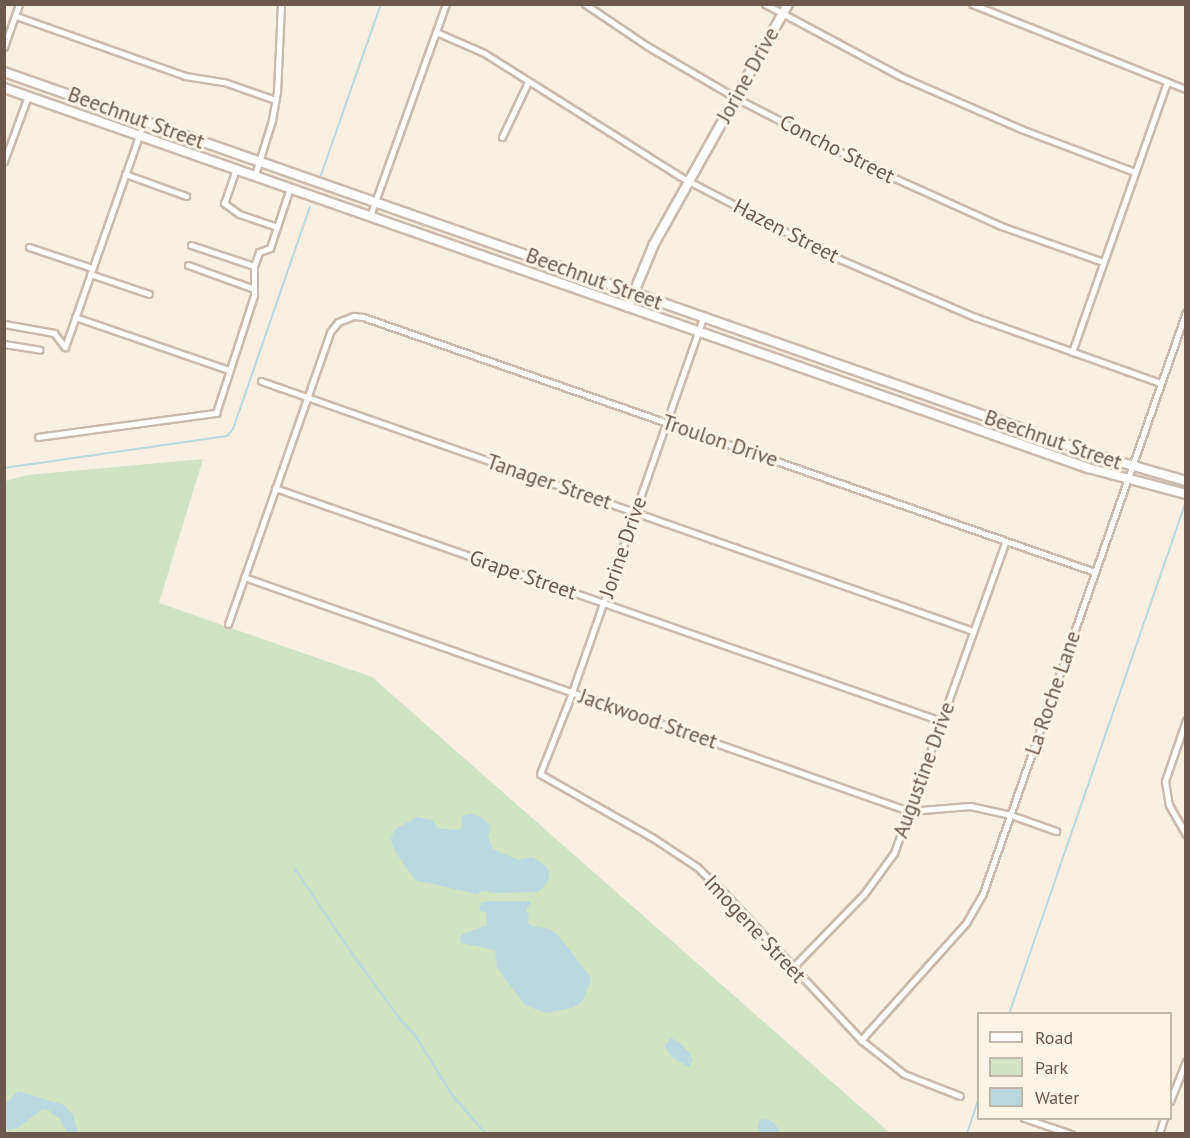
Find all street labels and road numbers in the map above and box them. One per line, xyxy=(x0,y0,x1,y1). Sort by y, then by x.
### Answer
street label: Jorine Drive xyxy=(712,23,784,127)
street label: Beechnut Street xyxy=(64,82,208,154)
street label: Concho Street xyxy=(775,109,899,189)
street label: Hazen Street xyxy=(729,194,843,268)
street label: Beechnut Street xyxy=(522,243,666,315)
street label: Beechnut Street xyxy=(981,405,1125,475)
street label: Troulon Drive xyxy=(659,409,781,473)
street label: Tanager Street xyxy=(483,449,615,515)
street label: Jorine Drive xyxy=(594,493,652,601)
street label: Grape Street xyxy=(466,545,580,605)
street label: La Roche Lane xyxy=(1020,628,1086,758)
street label: Jackwood Street xyxy=(576,684,720,754)
street label: Augustine Drive xyxy=(888,699,960,841)
street label: Imogene Street xyxy=(699,870,811,988)

